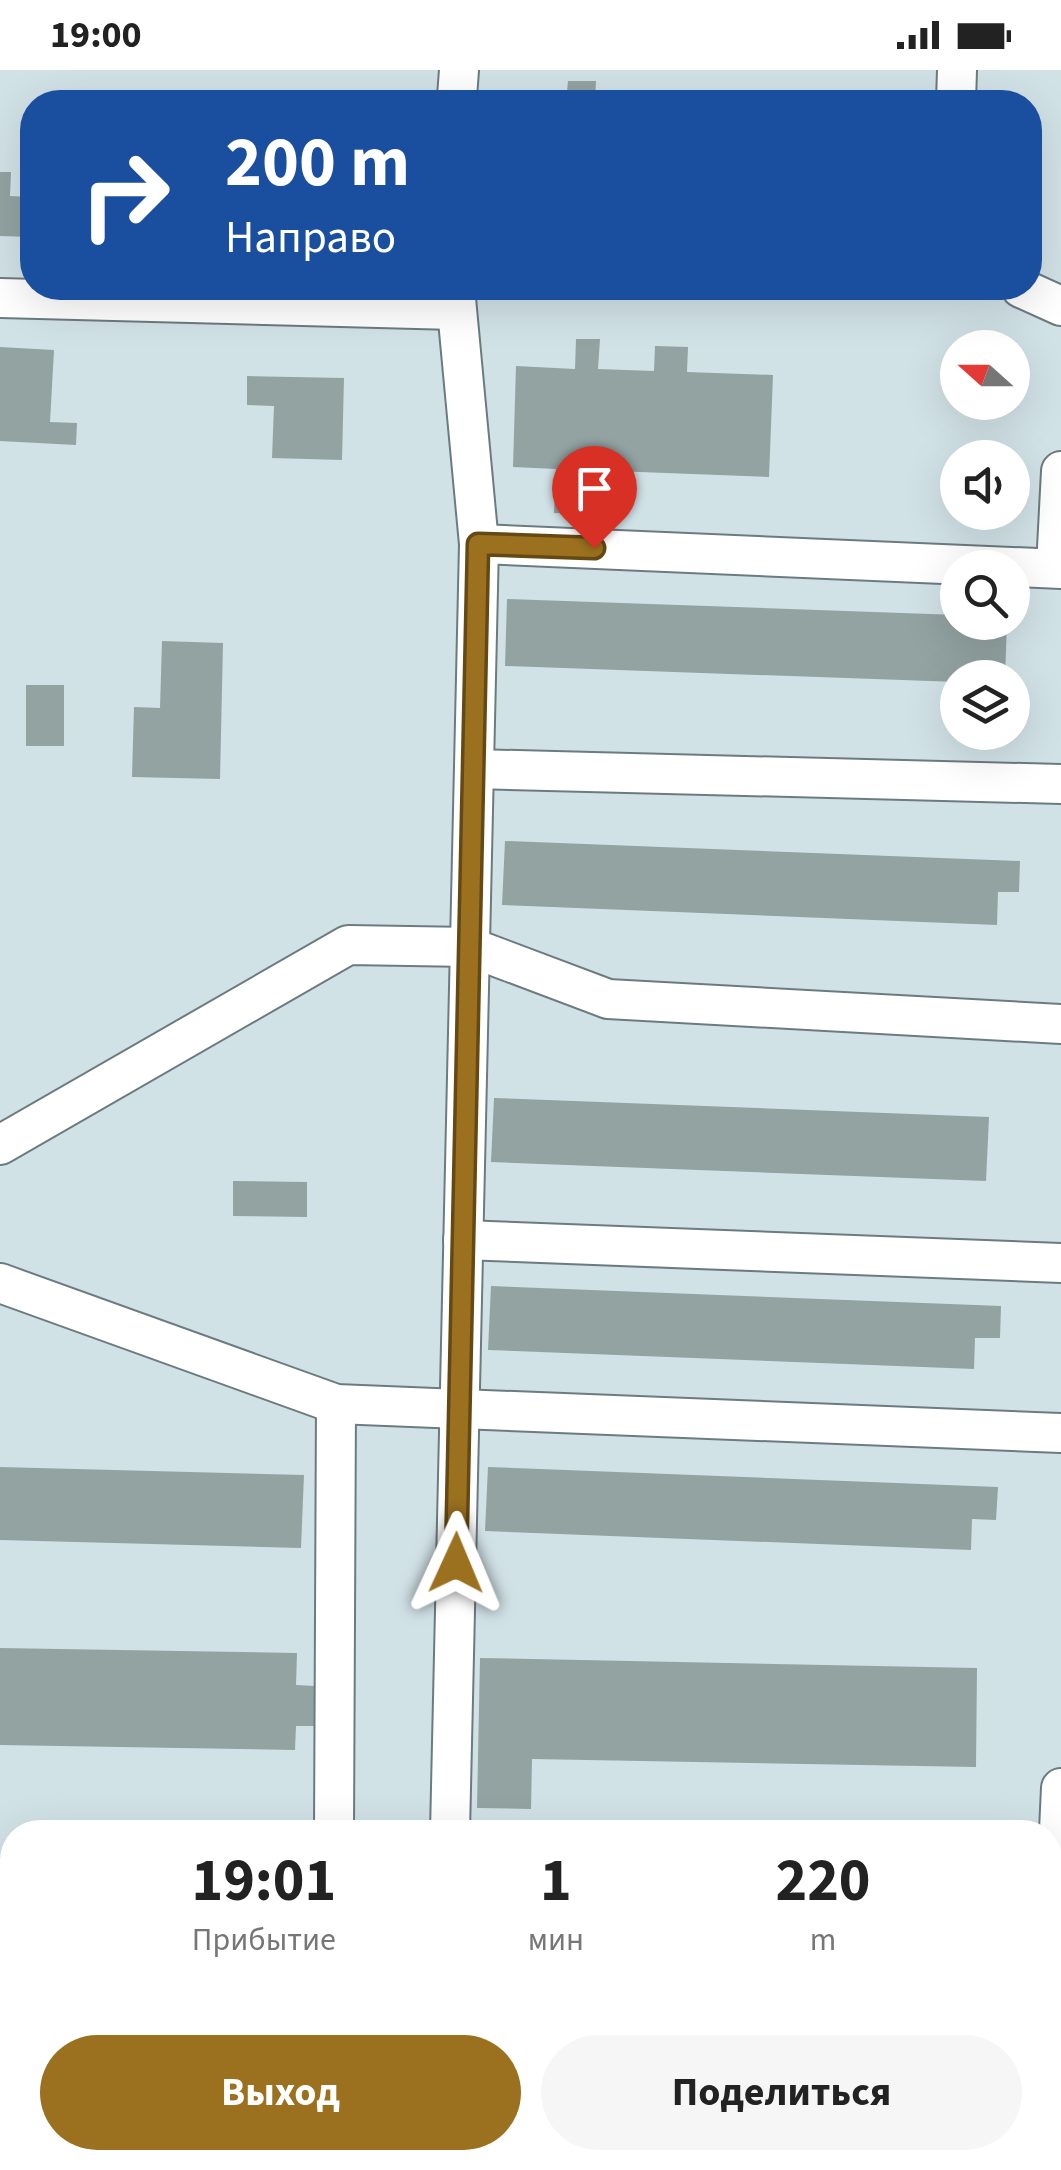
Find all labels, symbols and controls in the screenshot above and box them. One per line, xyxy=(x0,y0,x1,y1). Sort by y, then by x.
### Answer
text: 19:00 xyxy=(50,8,142,62)
text: 200 m xyxy=(225,113,410,213)
icon: right xyxy=(60,130,190,260)
text: Направо xyxy=(225,206,396,270)
north arrow xyxy=(940,330,1030,420)
map controls xyxy=(940,330,1030,750)
button: sound xyxy=(940,440,1030,530)
pin xyxy=(552,446,637,549)
icon: arrive xyxy=(567,461,622,516)
button: search xyxy=(940,550,1030,640)
button: layers xyxy=(940,660,1030,750)
position arrow xyxy=(404,1511,508,1615)
text: 19:01 xyxy=(191,1839,336,1924)
text: 1 xyxy=(540,1839,572,1924)
text: 220 xyxy=(775,1839,871,1924)
text: Прибытие xyxy=(192,1917,336,1963)
text: мин xyxy=(528,1917,584,1963)
text: m xyxy=(810,1917,836,1963)
button: Выход xyxy=(40,2035,521,2150)
button: Поделиться xyxy=(541,2035,1022,2150)

